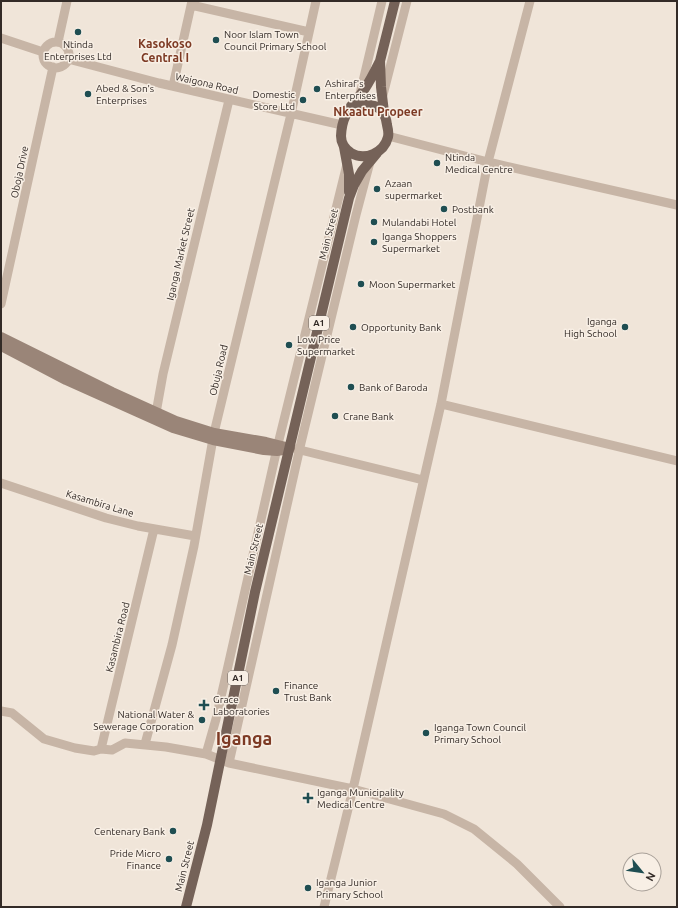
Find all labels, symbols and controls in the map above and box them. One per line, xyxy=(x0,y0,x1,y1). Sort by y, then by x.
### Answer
marker: Ntinda Enterprises Ltd xyxy=(73,27,83,37)
place label: Noor Islam Town Council Primary School xyxy=(224,29,327,52)
marker: Noor Islam Town Council Primary School xyxy=(211,35,221,45)
district label: Kasokoso Central I xyxy=(138,37,192,64)
place label: Ntinda Enterprises Ltd xyxy=(44,39,112,62)
street label: Waigona Road xyxy=(174,71,240,96)
place label: Ashiraf's Enterprises xyxy=(325,78,376,101)
place label: Abed & Son's Enterprises xyxy=(96,83,154,106)
marker: Ashiraf's Enterprises xyxy=(312,84,322,94)
marker: Abed & Son's Enterprises xyxy=(83,89,93,99)
place label: Domestic Store Ltd xyxy=(253,89,295,112)
marker: Domestic Store Ltd xyxy=(298,95,308,105)
district label: Nkaatu Propeer xyxy=(333,105,423,118)
street label: Oboja Drive xyxy=(9,145,30,199)
place label: Ntinda Medical Centre xyxy=(445,152,513,175)
marker: Ntinda Medical Centre xyxy=(432,158,442,168)
place label: Azaan supermarket xyxy=(385,178,442,201)
marker: Azaan supermarket xyxy=(372,184,382,194)
marker: Postbank xyxy=(439,204,449,214)
place label: Postbank xyxy=(452,204,494,215)
street label: Iganga Market Street xyxy=(164,207,196,301)
street label: Main Street xyxy=(317,207,340,261)
marker: Mulandabi Hotel xyxy=(369,217,379,227)
place label: Mulandabi Hotel xyxy=(382,217,457,228)
place label: Iganga Shoppers Supermarket xyxy=(382,231,457,254)
marker: Iganga Shoppers Supermarket xyxy=(369,237,379,247)
marker: Moon Supermarket xyxy=(356,279,366,289)
place label: Moon Supermarket xyxy=(369,279,455,290)
road number: A1 xyxy=(309,316,329,330)
place label: Iganga High School xyxy=(564,316,617,339)
marker: Opportunity Bank xyxy=(348,322,358,332)
place label: Opportunity Bank xyxy=(361,322,441,333)
marker: Iganga High School xyxy=(620,322,630,332)
place label: Low Price Supermarket xyxy=(297,334,355,357)
marker: Low Price Supermarket xyxy=(284,340,294,350)
street label: Obuja Road xyxy=(207,343,230,397)
marker: Bank of Baroda xyxy=(346,382,356,392)
place label: Bank of Baroda xyxy=(359,382,428,393)
marker: Crane Bank xyxy=(330,411,340,421)
place label: Crane Bank xyxy=(343,411,394,422)
street label: Kasambira Lane xyxy=(65,488,135,519)
street label: Main Street xyxy=(242,522,265,576)
street label: Kasambira Road xyxy=(103,601,132,673)
road number: A1 xyxy=(228,671,248,685)
place label: Finance Trust Bank xyxy=(284,680,332,703)
marker: Finance Trust Bank xyxy=(271,686,281,696)
place label: Grace Laboratories xyxy=(213,694,270,717)
marker: Grace Laboratories xyxy=(198,699,210,711)
place label: National Water & Sewerage Corporation xyxy=(93,709,194,732)
marker: National Water & Sewerage Corporation xyxy=(197,715,207,725)
place label: Iganga Town Council Primary School xyxy=(434,722,526,745)
district label: Iganga xyxy=(216,728,272,748)
marker: Iganga Town Council Primary School xyxy=(421,728,431,738)
place label: Iganga Municipality Medical Centre xyxy=(317,787,404,810)
marker: Iganga Municipality Medical Centre xyxy=(302,792,314,804)
place label: Centenary Bank xyxy=(94,826,165,837)
marker: Centenary Bank xyxy=(168,826,178,836)
street label: Main Street xyxy=(173,839,196,893)
place label: Pride Micro Finance xyxy=(110,848,161,871)
north arrow xyxy=(622,852,662,892)
marker: Pride Micro Finance xyxy=(164,854,174,864)
text: N xyxy=(644,870,658,883)
place label: Iganga Junior Primary School xyxy=(316,877,383,900)
marker: Iganga Junior Primary School xyxy=(303,883,313,893)

